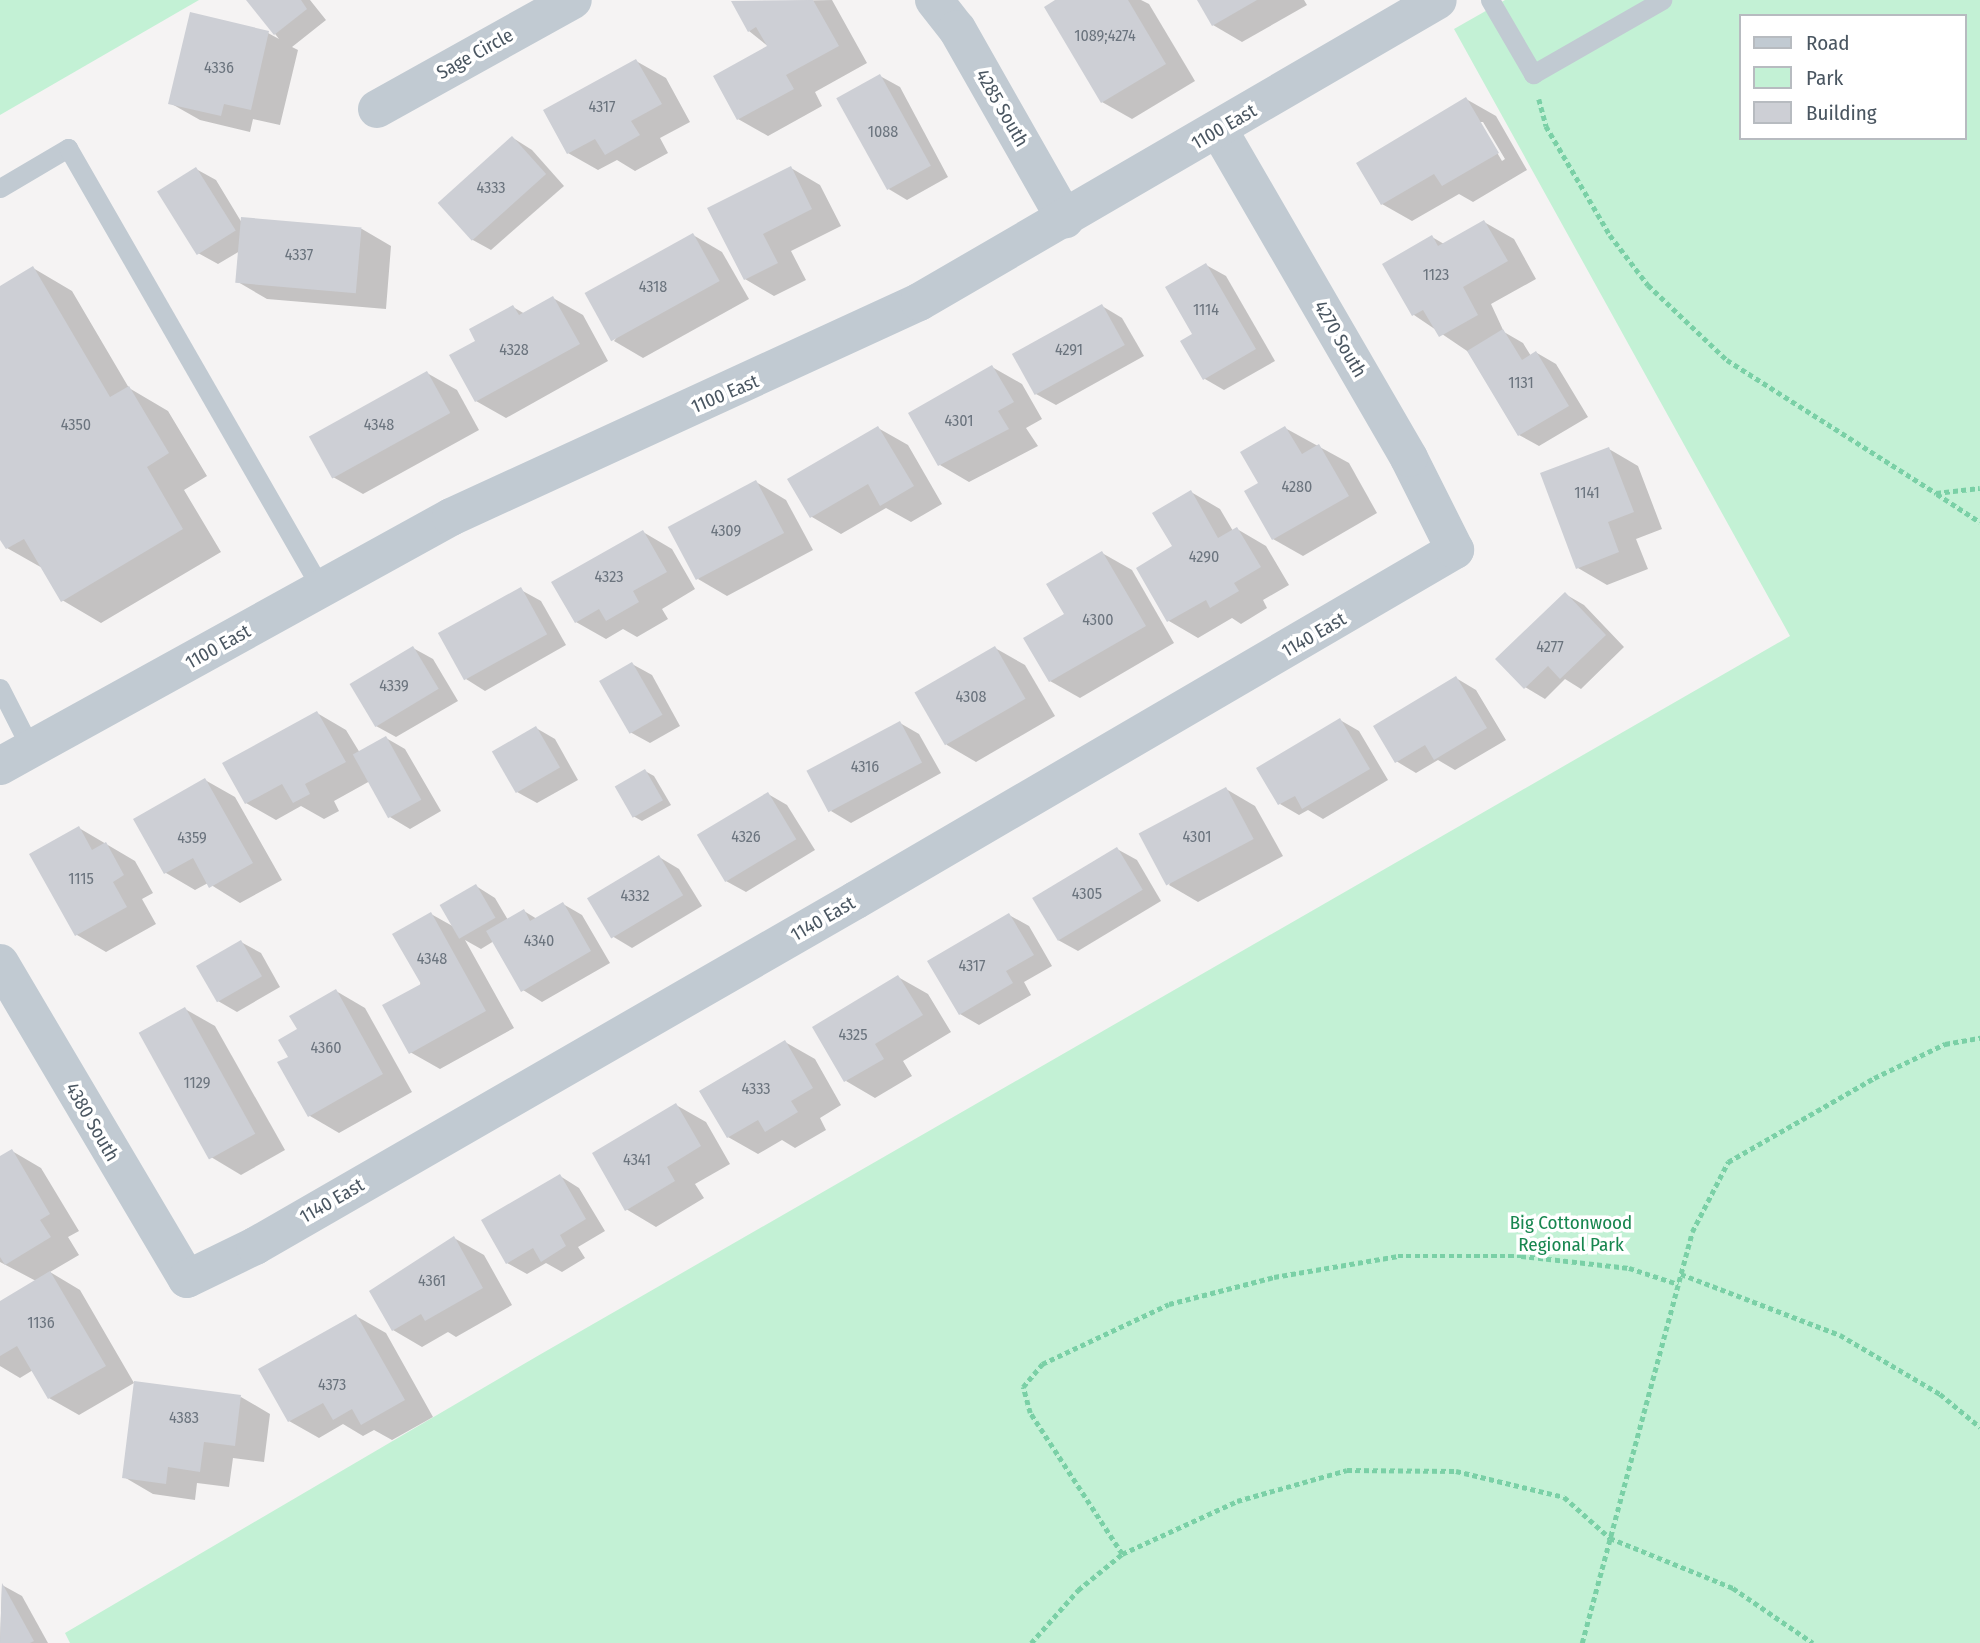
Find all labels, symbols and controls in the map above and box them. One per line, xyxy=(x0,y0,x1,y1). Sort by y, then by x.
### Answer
legend xyxy=(1738,14,1966,140)
street label: Sage Circle xyxy=(433,24,517,84)
house number: 1089;4274 xyxy=(1074,26,1136,46)
text: Road xyxy=(1806,30,1850,56)
house number: 4336 xyxy=(204,58,234,78)
street label: 4285 South xyxy=(971,65,1033,151)
text: Park xyxy=(1806,65,1843,91)
house number: 4317 xyxy=(588,97,616,117)
street label: 1100 East xyxy=(1188,99,1260,155)
text: Building xyxy=(1806,100,1877,126)
house number: 1088 xyxy=(868,122,898,142)
house number: 4333 xyxy=(476,178,506,198)
house number: 4337 xyxy=(285,245,313,265)
house number: 1123 xyxy=(1423,265,1449,285)
house number: 4318 xyxy=(639,277,667,297)
street label: 4270 South xyxy=(1309,297,1371,381)
house number: 1114 xyxy=(1193,300,1219,320)
house number: 4328 xyxy=(499,340,529,360)
house number: 4291 xyxy=(1055,340,1083,360)
street label: 1100 East xyxy=(688,370,762,418)
house number: 1131 xyxy=(1508,373,1534,393)
house number: 4301 xyxy=(945,411,973,431)
house number: 4350 xyxy=(61,415,91,435)
house number: 4348 xyxy=(364,415,394,435)
house number: 4280 xyxy=(1282,477,1312,497)
house number: 1141 xyxy=(1574,483,1600,503)
house number: 4309 xyxy=(711,521,741,541)
house number: 4290 xyxy=(1189,547,1219,567)
house number: 4323 xyxy=(595,567,623,587)
street label: 1140 East xyxy=(1278,608,1350,662)
house number: 4300 xyxy=(1082,610,1114,630)
street label: 1100 East xyxy=(181,620,255,674)
house number: 4277 xyxy=(1536,637,1564,657)
house number: 4339 xyxy=(379,676,409,696)
house number: 4308 xyxy=(955,687,987,707)
house number: 4316 xyxy=(851,757,879,777)
house number: 4326 xyxy=(731,827,761,847)
house number: 4301 xyxy=(1183,827,1211,847)
house number: 4359 xyxy=(177,828,207,848)
house number: 1115 xyxy=(68,869,94,889)
house number: 4305 xyxy=(1072,884,1102,904)
house number: 4332 xyxy=(621,886,649,906)
street label: 1140 East xyxy=(787,892,859,946)
house number: 4340 xyxy=(524,931,554,951)
house number: 4348 xyxy=(417,949,447,969)
house number: 4317 xyxy=(958,956,986,976)
house number: 4325 xyxy=(838,1025,868,1045)
house number: 4360 xyxy=(310,1038,342,1058)
house number: 1129 xyxy=(184,1073,210,1093)
street label: 4380 South xyxy=(60,1079,124,1165)
house number: 4333 xyxy=(741,1079,771,1099)
house number: 4341 xyxy=(623,1150,651,1170)
street label: 1140 East xyxy=(296,1174,368,1228)
park label: Big Cottonwood Regional Park xyxy=(1510,1212,1632,1256)
house number: 4361 xyxy=(418,1271,446,1291)
house number: 1136 xyxy=(27,1313,55,1333)
house number: 4373 xyxy=(318,1375,346,1395)
house number: 4383 xyxy=(169,1408,199,1428)

